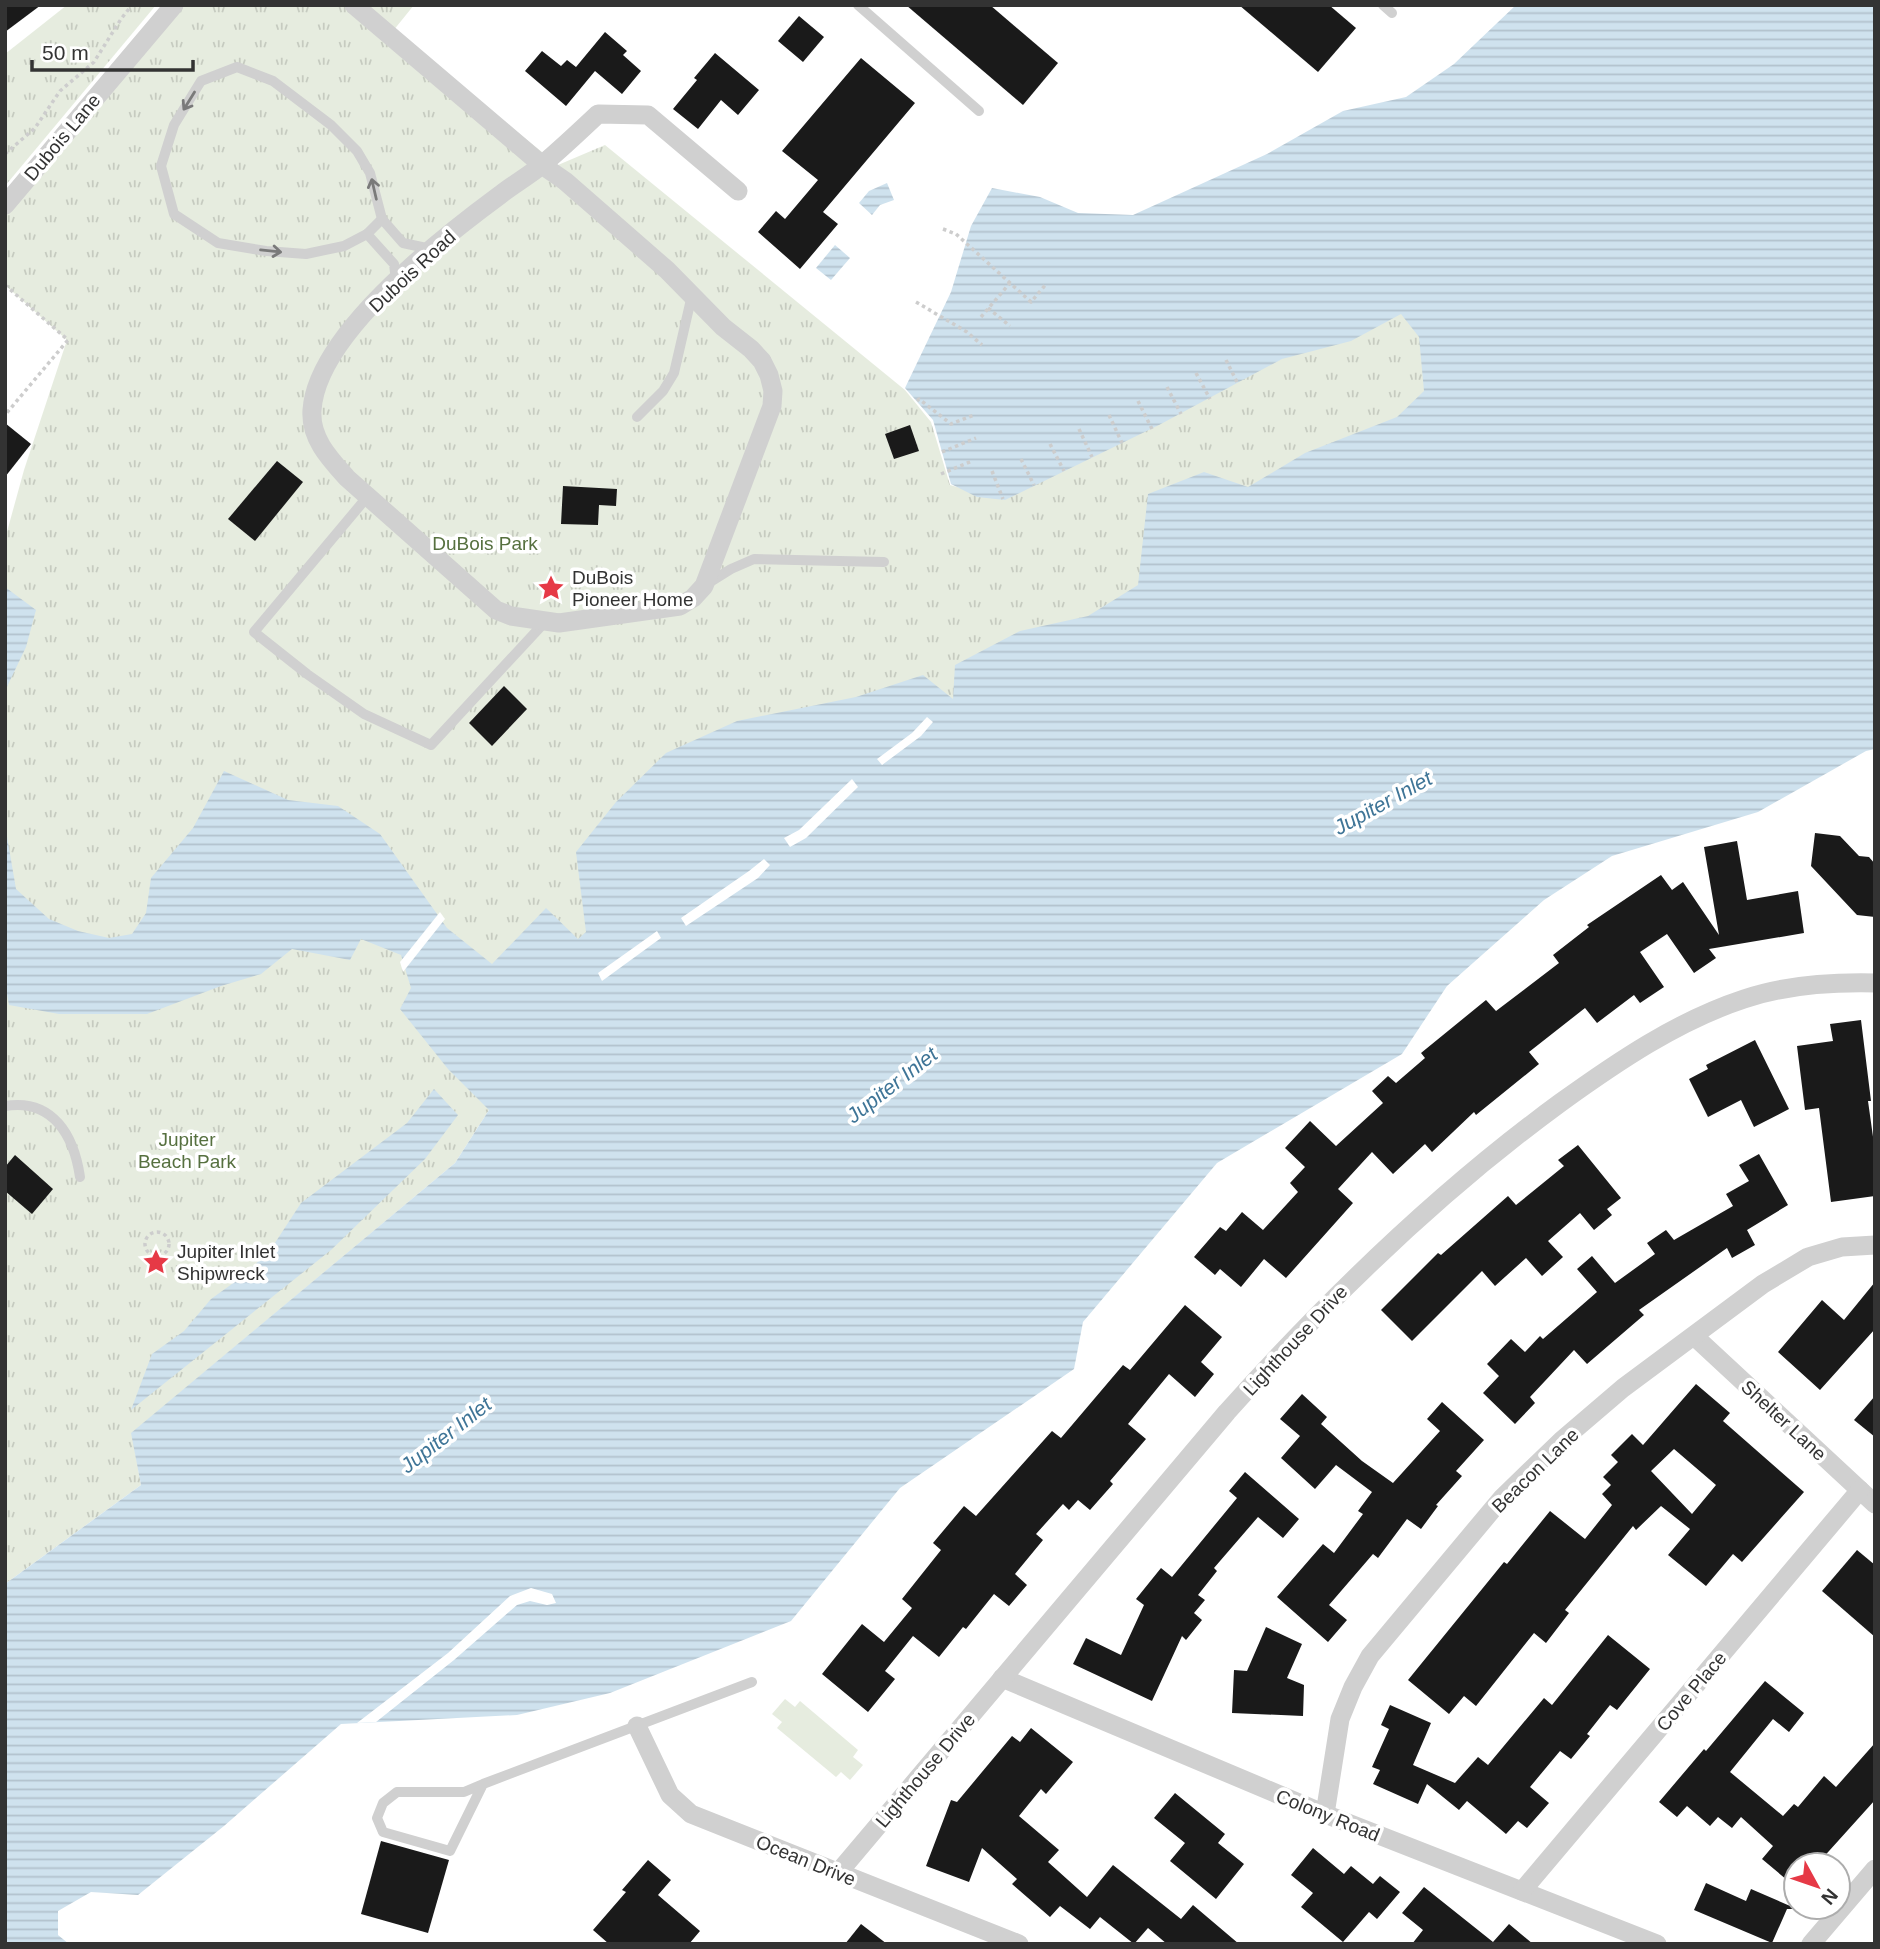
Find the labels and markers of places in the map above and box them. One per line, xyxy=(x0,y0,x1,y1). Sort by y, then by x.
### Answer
place label: DuBois Pioneer Home xyxy=(572,567,693,610)
place icon: DuBois Pioneer Home xyxy=(536,573,566,603)
place label: Jupiter Inlet Shipwreck xyxy=(177,1241,276,1284)
place icon: Jupiter Inlet Shipwreck xyxy=(141,1247,171,1277)

